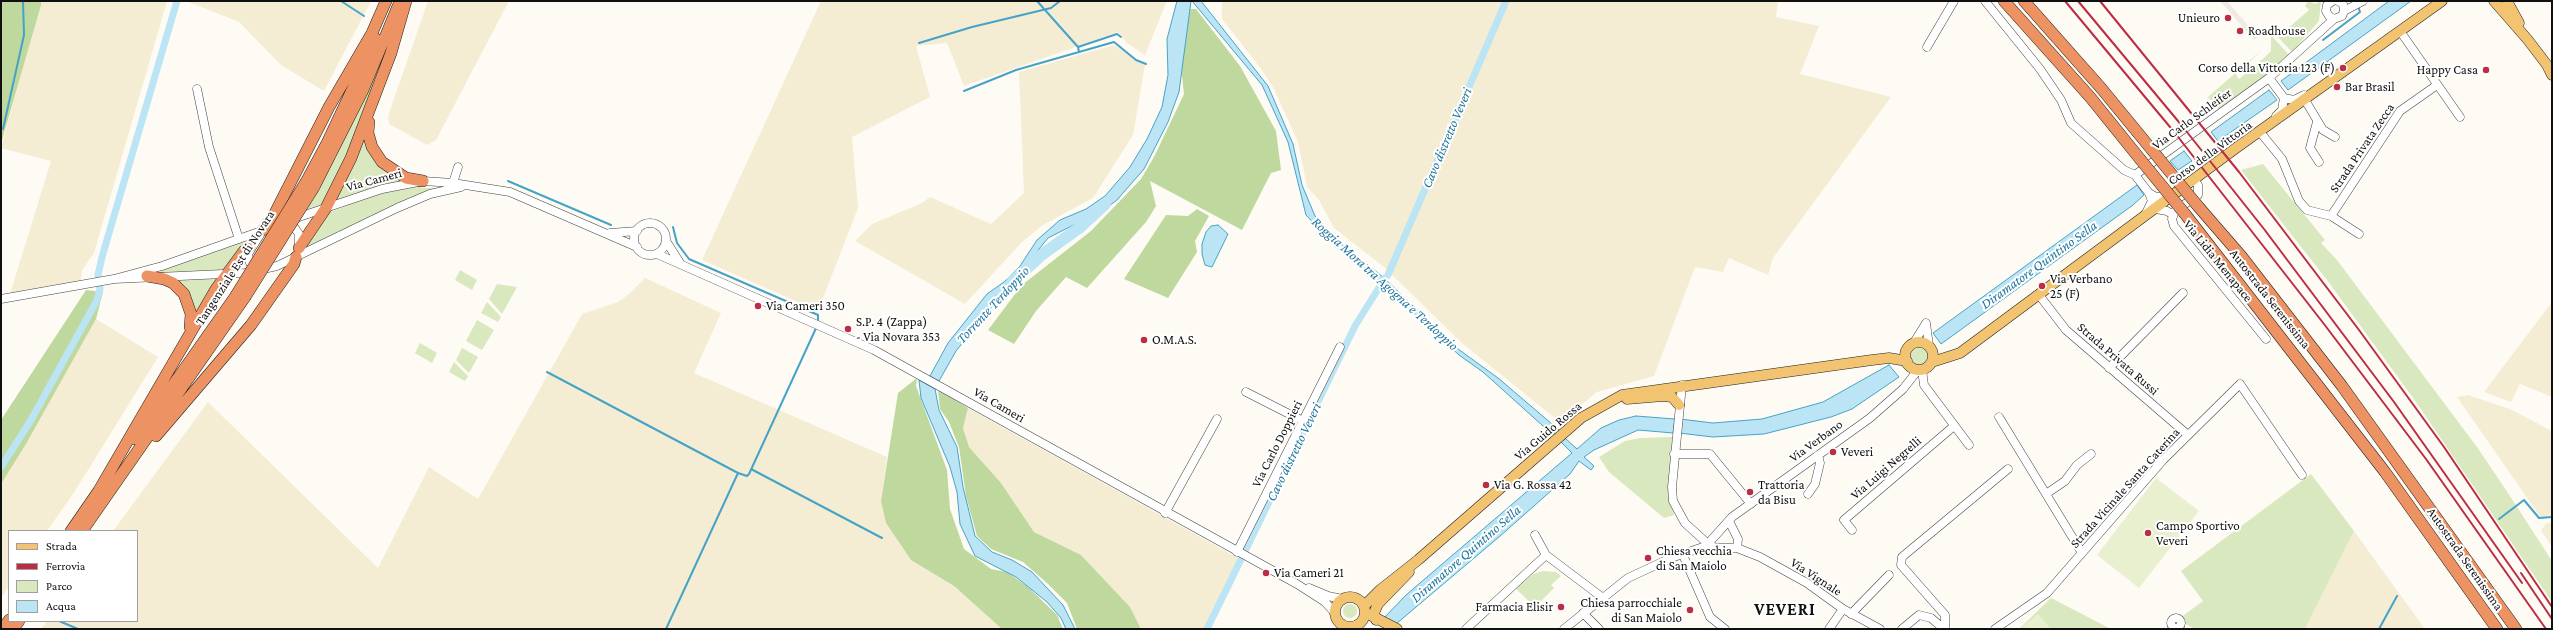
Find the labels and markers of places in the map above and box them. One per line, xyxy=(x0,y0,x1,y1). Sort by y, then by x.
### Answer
place label: Unieuro xyxy=(2178,10,2220,26)
marker: Unieuro xyxy=(2223,13,2233,23)
place label: Roadhouse xyxy=(2248,23,2305,39)
marker: Roadhouse xyxy=(2235,26,2245,36)
place label: Corso della Vittoria 123 (F) xyxy=(2198,60,2335,76)
place label: Happy Casa xyxy=(2417,62,2478,78)
marker: Corso della Vittoria 123 (F) xyxy=(2338,63,2348,73)
marker: Happy Casa xyxy=(2481,65,2491,75)
place label: Bar Brasil xyxy=(2345,79,2395,95)
marker: Bar Brasil xyxy=(2332,82,2342,92)
place label: Via Verbano 25 (F) xyxy=(2050,271,2112,302)
marker: Via Verbano 25 (F) xyxy=(2037,281,2047,291)
place label: Via Cameri 350 xyxy=(766,298,845,314)
marker: Via Cameri 350 xyxy=(753,301,763,311)
place label: S.P. 4 (Zappa) - Via Novara 353 xyxy=(856,314,940,345)
marker: S.P. 4 (Zappa) - Via Novara 353 xyxy=(843,324,853,334)
place label: O.M.A.S. xyxy=(1152,332,1197,348)
marker: O.M.A.S. xyxy=(1139,335,1149,345)
place label: Veveri xyxy=(1841,444,1873,460)
marker: Veveri xyxy=(1828,447,1838,457)
place label: Via G. Rossa 42 xyxy=(1494,477,1572,493)
place label: Trattoria da Bisu xyxy=(1758,477,1804,508)
marker: Via G. Rossa 42 xyxy=(1481,480,1491,490)
marker: Trattoria da Bisu xyxy=(1745,487,1755,497)
place label: Campo Sportivo Veveri xyxy=(2156,518,2240,549)
marker: Campo Sportivo Veveri xyxy=(2143,528,2153,538)
place label: Chiesa vecchia di San Maiolo xyxy=(1656,543,1732,574)
marker: Chiesa vecchia di San Maiolo xyxy=(1643,553,1653,563)
place label: Via Cameri 21 xyxy=(1274,565,1344,581)
marker: Via Cameri 21 xyxy=(1261,568,1271,578)
place label: Chiesa parrocchiale di San Maiolo xyxy=(1580,595,1682,626)
place label: Farmacia Elisir xyxy=(1476,599,1553,615)
marker: Farmacia Elisir xyxy=(1556,602,1566,612)
marker: Chiesa parrocchiale di San Maiolo xyxy=(1685,605,1695,615)

